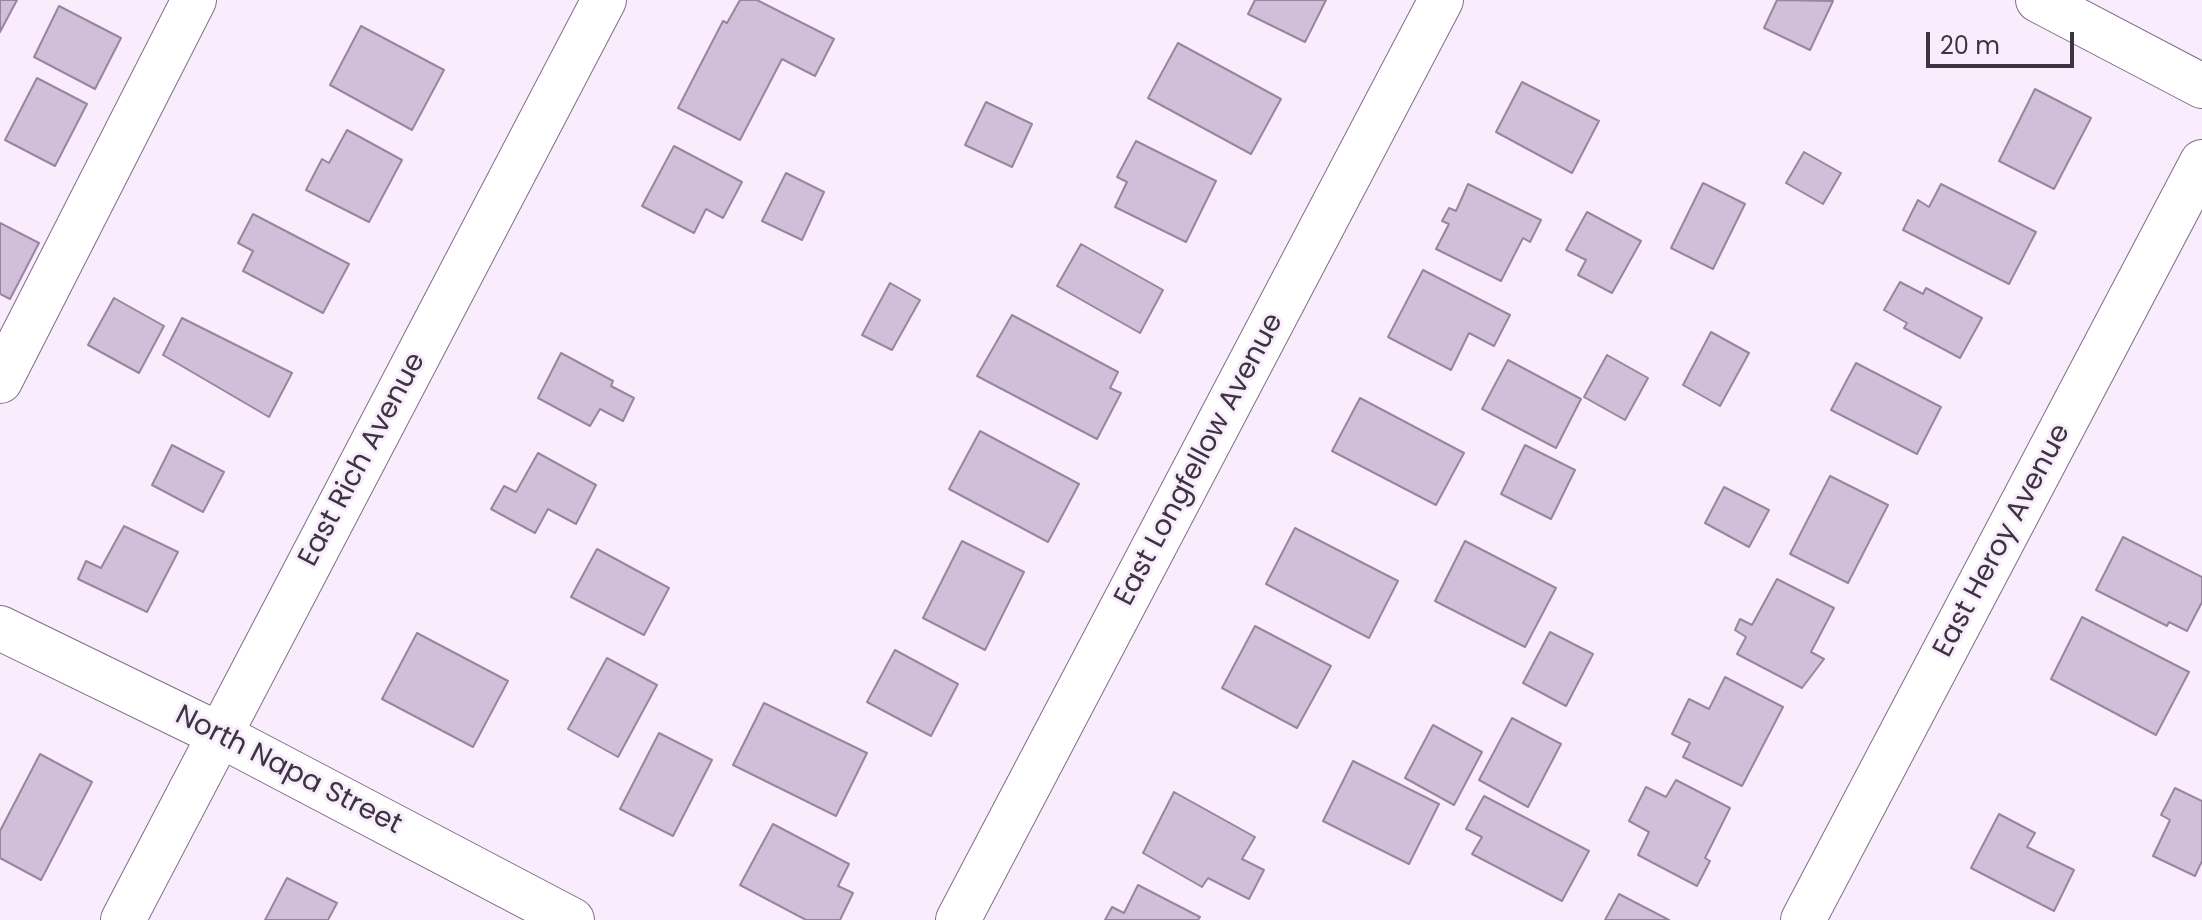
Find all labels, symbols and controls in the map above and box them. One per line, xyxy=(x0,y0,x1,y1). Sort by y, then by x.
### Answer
scale bar xyxy=(1930,16,2078,66)
text: 20 m xyxy=(1940,29,2000,62)
street label: East Longfellow Avenue xyxy=(1109,308,1291,612)
street label: East Rich Avenue xyxy=(293,347,433,573)
street label: East Heroy Avenue xyxy=(1927,419,2079,663)
street label: North Napa Street xyxy=(169,699,407,843)

